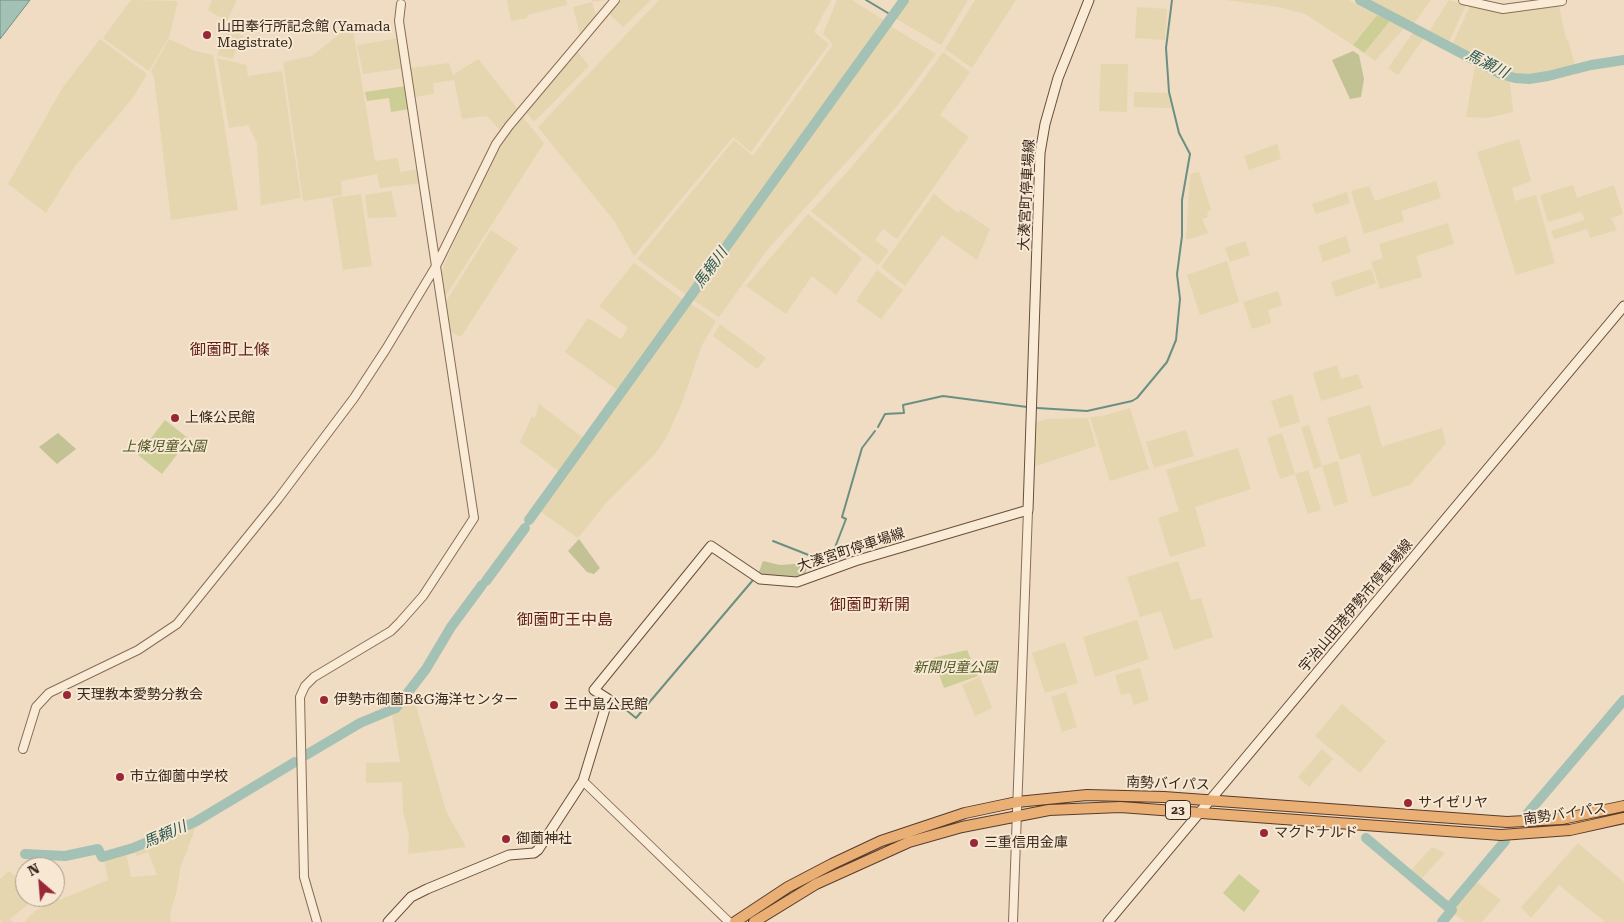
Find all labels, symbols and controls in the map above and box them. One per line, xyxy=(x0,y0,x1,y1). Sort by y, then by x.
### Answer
place label: 山田奉行所記念館 (Yamada Magistrate) xyxy=(217,19,390,52)
marker: 山田奉行所記念館 (Yamada Magistrate) xyxy=(201,29,213,41)
water label: 馬瀬川 xyxy=(1463,46,1511,82)
street label: 大湊宮町停車場線 xyxy=(1016,139,1038,251)
water label: 馬頼川 xyxy=(690,245,732,291)
district label: 御薗町上條 xyxy=(190,340,270,360)
place label: 上條公民館 xyxy=(185,410,255,426)
marker: 上條公民館 xyxy=(169,412,181,424)
park label: 上條児童公園 xyxy=(122,439,206,455)
street label: 大湊宮町停車場線 xyxy=(795,525,907,575)
street label: 宇治山田港伊勢市停車場線 xyxy=(1296,536,1416,676)
district label: 御薗町新開 xyxy=(830,595,910,615)
district label: 御薗町王中島 xyxy=(517,610,613,630)
park label: 新開児童公園 xyxy=(913,660,997,676)
place label: 天理教本愛勢分教会 xyxy=(77,687,203,703)
marker: 天理教本愛勢分教会 xyxy=(61,689,73,701)
place label: 伊勢市御薗B&G海洋センター xyxy=(334,692,519,708)
marker: 伊勢市御薗B&G海洋センター xyxy=(318,694,330,706)
place label: 王中島公民館 xyxy=(564,697,648,713)
marker: 王中島公民館 xyxy=(548,699,560,711)
place label: 市立御薗中学校 xyxy=(130,769,228,785)
marker: 市立御薗中学校 xyxy=(114,771,126,783)
street label: 南勢バイパス xyxy=(1126,774,1210,794)
place label: サイゼリヤ xyxy=(1418,795,1488,811)
marker: サイゼリヤ xyxy=(1402,797,1414,809)
road number: 23 xyxy=(1166,800,1190,820)
street label: 南勢バイパス xyxy=(1522,800,1608,828)
water label: 馬頼川 xyxy=(141,818,189,852)
place label: マクドナルド xyxy=(1274,825,1358,841)
marker: マクドナルド xyxy=(1258,827,1270,839)
place label: 御薗神社 xyxy=(516,831,572,847)
marker: 御薗神社 xyxy=(500,833,512,845)
place label: 三重信用金庫 xyxy=(984,835,1068,851)
marker: 三重信用金庫 xyxy=(968,837,980,849)
north arrow xyxy=(15,857,65,907)
text: N xyxy=(25,860,42,879)

